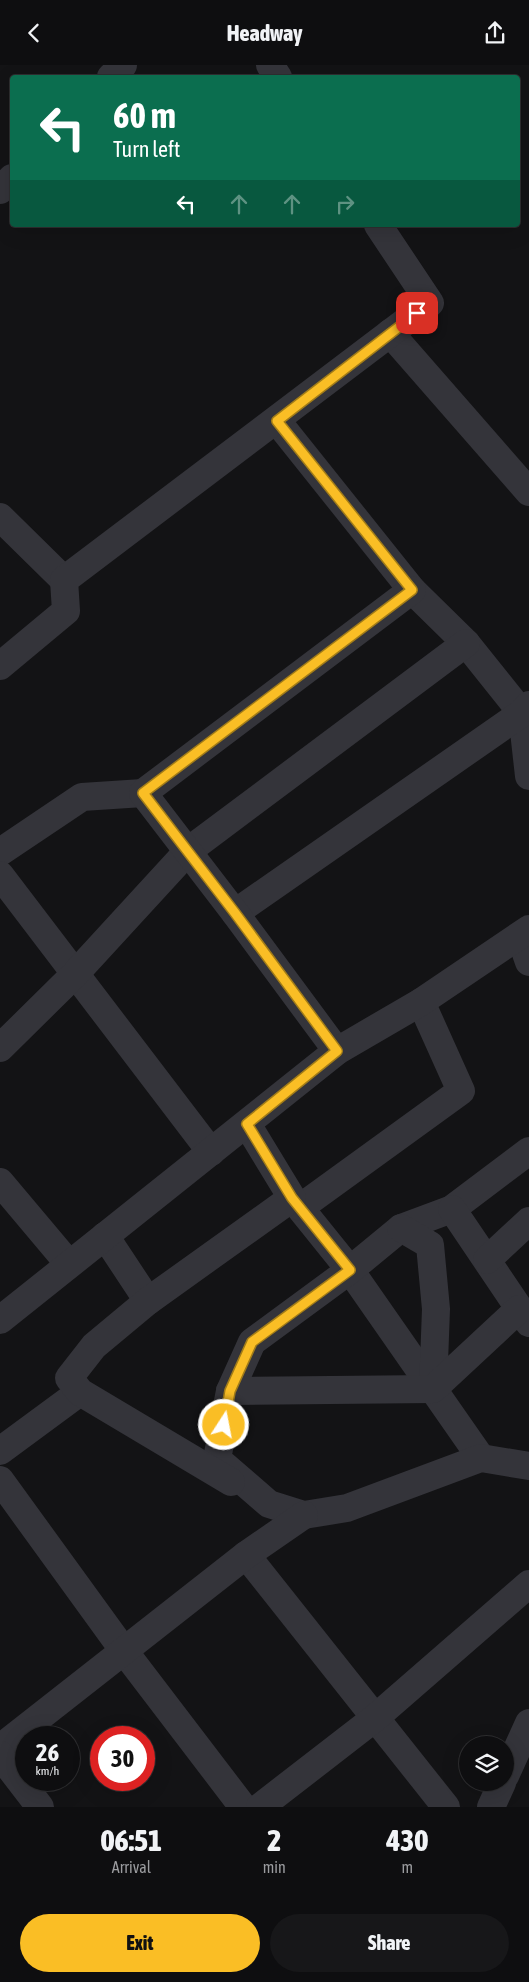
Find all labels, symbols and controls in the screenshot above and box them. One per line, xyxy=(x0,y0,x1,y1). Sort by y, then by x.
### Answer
icon: back xyxy=(20,19,48,47)
icon: share xyxy=(481,19,509,47)
text: Headway xyxy=(227,20,302,46)
icon: left xyxy=(30,95,95,160)
text: 60 m xyxy=(113,95,176,135)
text: Turn left xyxy=(113,136,180,162)
icon: left xyxy=(172,190,200,218)
icon: ahead xyxy=(225,190,253,218)
icon: ahead xyxy=(278,190,306,218)
icon: right xyxy=(331,190,359,218)
pin xyxy=(396,292,438,334)
icon: arrive xyxy=(403,299,431,327)
position arrow xyxy=(197,1398,249,1450)
speed limit sign: 30 xyxy=(90,1726,155,1791)
map controls xyxy=(459,1736,514,1791)
button: layers xyxy=(459,1736,514,1791)
text: 26 xyxy=(36,1738,59,1766)
text: km/h xyxy=(36,1764,59,1778)
text: 06:51 xyxy=(100,1823,162,1857)
text: 2 xyxy=(267,1823,281,1857)
text: 430 xyxy=(386,1823,428,1857)
text: Arrival xyxy=(112,1858,151,1876)
text: min xyxy=(263,1858,286,1876)
text: m xyxy=(402,1858,413,1876)
button: Exit xyxy=(20,1914,260,1972)
button: Share xyxy=(270,1914,509,1972)

